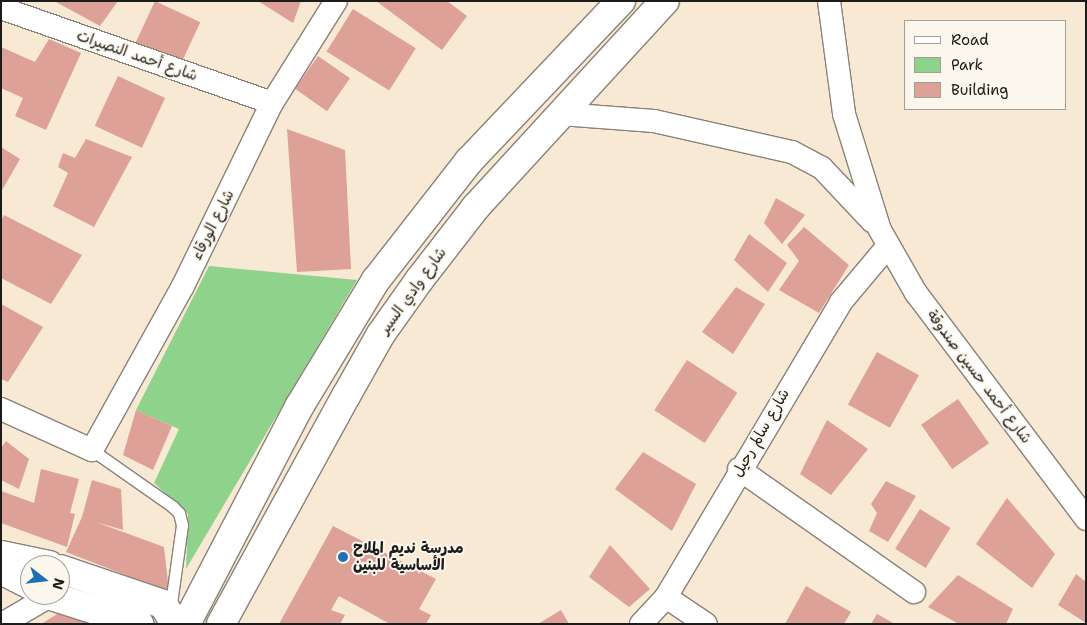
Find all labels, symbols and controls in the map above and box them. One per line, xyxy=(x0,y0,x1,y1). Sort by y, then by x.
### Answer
legend xyxy=(904,20,1067,110)
street label: شارع أحمد النصيرات xyxy=(74,27,200,85)
text: Road xyxy=(951,30,989,50)
text: Park xyxy=(951,55,983,75)
text: Building xyxy=(951,80,1008,100)
street label: شارع الورقاء xyxy=(188,187,238,263)
street label: شارع وادي السير xyxy=(376,244,450,338)
street label: شارع أحمد حسين صندوقة xyxy=(923,307,1035,447)
street label: شارع سالم رحيل xyxy=(729,386,793,480)
place label: مدرسة نديم الملاح الأساسية للبنين xyxy=(353,539,464,574)
marker: مدرسة نديم الملاح الأساسية للبنين xyxy=(337,551,349,563)
north arrow xyxy=(20,555,70,605)
text: N xyxy=(48,576,69,592)

